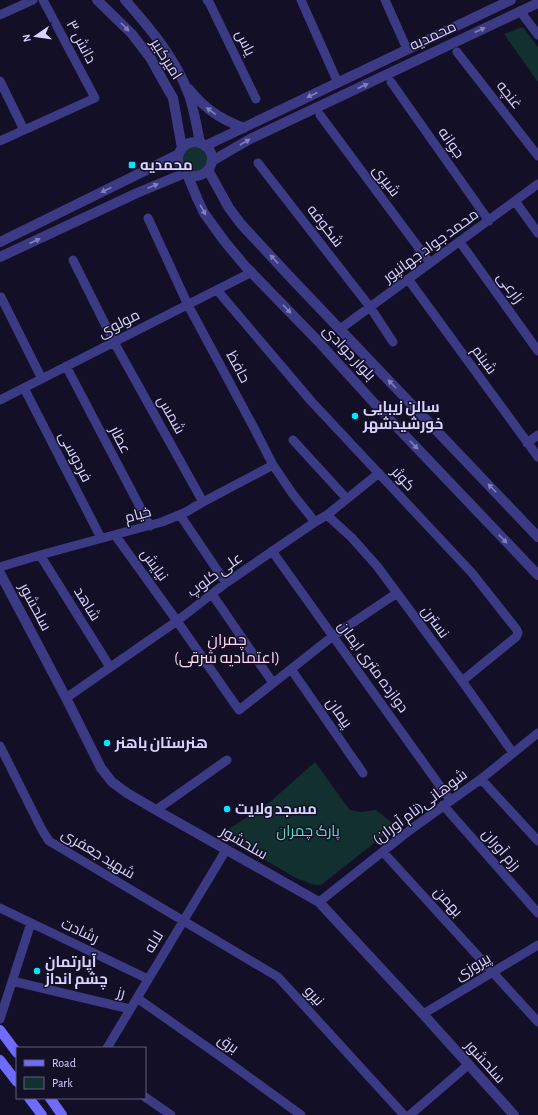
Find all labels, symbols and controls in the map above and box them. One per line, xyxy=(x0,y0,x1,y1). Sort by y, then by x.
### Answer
north arrow xyxy=(16,16,56,56)
street label: دانش ۳ xyxy=(62,17,99,67)
street label: محمدیه xyxy=(407,19,459,53)
one-way arrow xyxy=(120,22,130,32)
one-way arrow xyxy=(474,27,486,33)
street label: یاس xyxy=(231,28,258,59)
text: N xyxy=(21,33,33,43)
street label: امیرکبیر xyxy=(146,35,184,83)
street label: غنچه xyxy=(492,78,524,113)
one-way arrow xyxy=(357,83,368,89)
one-way arrow xyxy=(306,92,317,98)
one-way arrow xyxy=(205,107,216,115)
street label: جوانه xyxy=(434,125,467,162)
one-way arrow xyxy=(239,138,251,145)
place label: محمدیه xyxy=(140,158,193,173)
marker: محمدیه xyxy=(127,160,137,170)
street label: شیری xyxy=(368,162,403,201)
one-way arrow xyxy=(148,182,160,188)
one-way arrow xyxy=(100,187,112,193)
street label: شکوفه xyxy=(303,202,347,250)
one-way arrow xyxy=(200,204,206,216)
street label: محمد جواد جهانپور xyxy=(380,207,483,288)
one-way arrow xyxy=(30,238,41,244)
one-way arrow xyxy=(269,254,279,264)
street label: زارعی xyxy=(492,270,526,307)
one-way arrow xyxy=(282,304,292,314)
street label: مولوی xyxy=(96,307,143,343)
street label: بلوار جوادی xyxy=(318,322,378,385)
street label: شبنم xyxy=(467,342,500,378)
street label: حافظ xyxy=(223,349,253,385)
one-way arrow xyxy=(388,379,397,389)
street label: شمس xyxy=(153,393,188,438)
place label: سالن زیبایی خورشیدشهر xyxy=(362,400,443,433)
marker: سالن زیبایی خورشیدشهر xyxy=(350,411,360,421)
street label: عطار xyxy=(106,423,133,457)
street label: فردوسی xyxy=(54,429,94,486)
one-way arrow xyxy=(409,440,419,450)
street label: کوثر xyxy=(387,463,418,495)
one-way arrow xyxy=(487,483,497,493)
street label: خیام xyxy=(123,504,153,528)
one-way arrow xyxy=(499,534,508,544)
street label: نیایش xyxy=(136,546,171,585)
street label: علی کلوپ xyxy=(185,550,246,601)
street label: سلحشور xyxy=(15,579,55,634)
street label: شاهد xyxy=(71,584,104,624)
street label: نسترن xyxy=(417,603,452,642)
street label: دوازده متری ایمان xyxy=(333,619,411,717)
district label: چمران (اعتمادیه شرقی) xyxy=(174,632,280,668)
street label: پیمان xyxy=(322,695,355,732)
place label: هنرستان باهنر xyxy=(114,736,208,752)
marker: هنرستان باهنر xyxy=(102,738,112,748)
street label: شوهانی(نام آوران) xyxy=(369,766,471,849)
place label: مسجد ولایت xyxy=(235,802,317,818)
marker: مسجد ولایت xyxy=(222,804,232,814)
street label: سلحشور xyxy=(217,822,271,863)
park label: پارک چمران xyxy=(276,824,340,841)
street label: شهید جعفری xyxy=(58,825,138,883)
street label: رزم آوران xyxy=(477,826,524,875)
street label: بهمن xyxy=(429,884,465,921)
street label: رشادت xyxy=(58,915,102,947)
street label: لاله xyxy=(142,929,166,955)
street label: پیروزی xyxy=(453,951,494,985)
place label: آپارتمان چشم انداز xyxy=(44,953,108,990)
marker: آپارتمان چشم انداز xyxy=(32,966,42,976)
street label: نیرو xyxy=(301,983,327,1010)
street label: رز xyxy=(114,985,127,1002)
street label: برق xyxy=(214,1032,241,1058)
street label: سلحشور xyxy=(461,1036,509,1087)
legend xyxy=(16,1047,146,1099)
text: Road xyxy=(52,1057,76,1069)
text: Park xyxy=(52,1077,73,1089)

